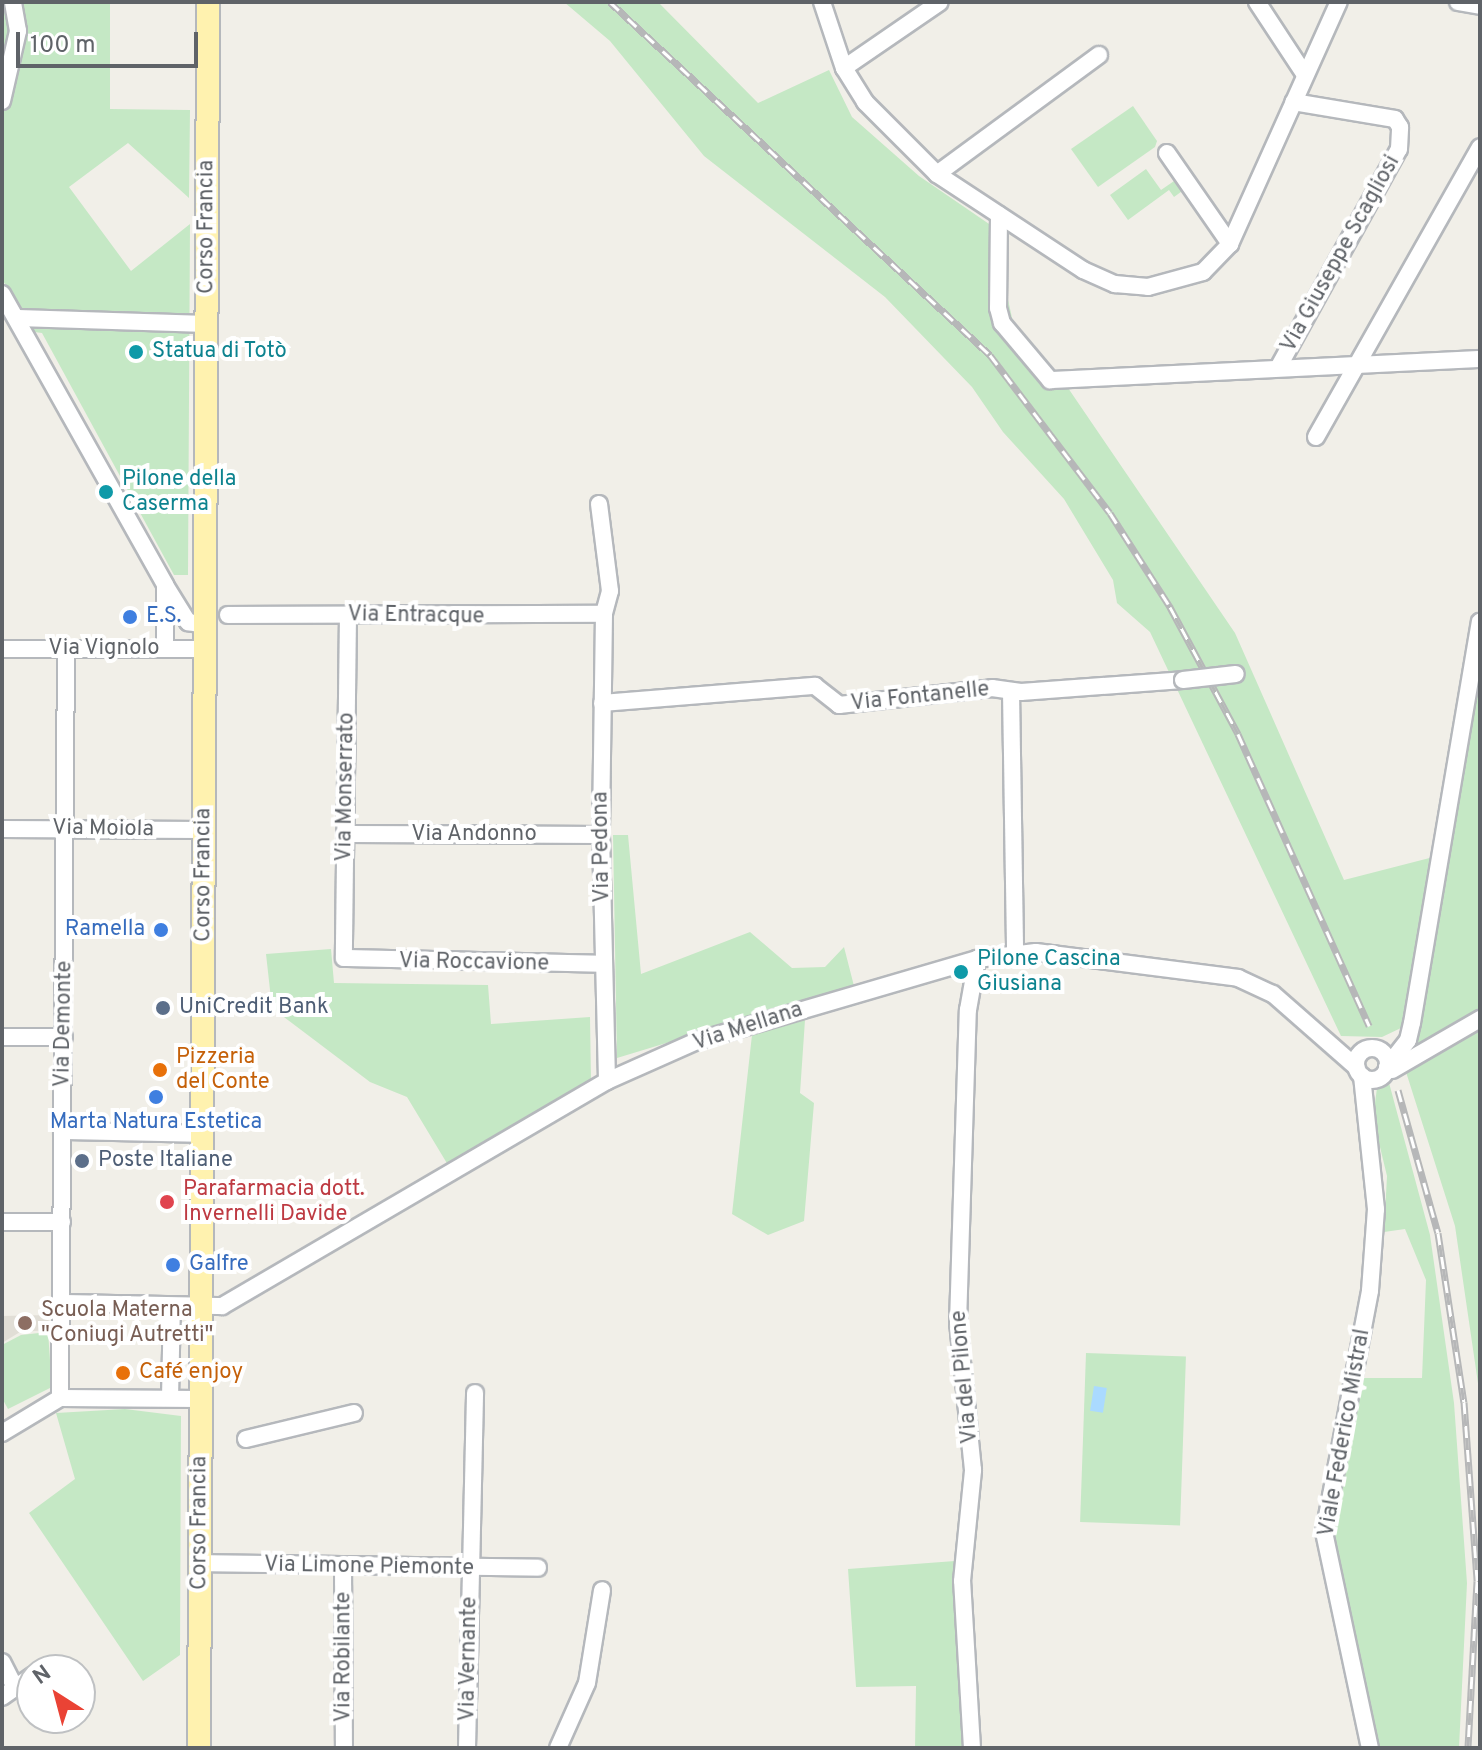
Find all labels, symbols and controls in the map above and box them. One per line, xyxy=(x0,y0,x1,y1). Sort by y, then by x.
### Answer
scale bar xyxy=(20,16,202,66)
text: 100 m xyxy=(30,31,96,61)
street label: Via Giuseppe Scagliosi xyxy=(1276,151,1406,357)
street label: Corso Francia xyxy=(194,160,220,294)
place label: Statua di Totò xyxy=(152,339,288,365)
marker: Statua di Totò xyxy=(127,343,145,361)
place label: Pilone della Caserma xyxy=(122,466,236,518)
marker: Pilone della Caserma xyxy=(97,483,115,501)
street label: Via Entracque xyxy=(347,602,485,630)
place label: E.S. xyxy=(146,604,181,630)
marker: E.S. xyxy=(121,608,139,626)
street label: Via Vignolo xyxy=(48,636,160,662)
street label: Via Fontanelle xyxy=(849,677,991,717)
street label: Via Monserrato xyxy=(331,712,361,862)
street label: Via Pedona xyxy=(588,791,616,903)
street label: Corso Francia xyxy=(191,808,217,942)
street label: Via Moiola xyxy=(52,815,154,843)
street label: Via Andonno xyxy=(411,822,537,848)
place label: Ramella xyxy=(65,917,145,943)
marker: Ramella xyxy=(152,921,170,939)
place label: Pilone Cascina Giusiana xyxy=(977,946,1121,998)
street label: Via Roccavione xyxy=(399,948,549,978)
street label: Via Demonte xyxy=(50,960,78,1088)
marker: Pilone Cascina Giusiana xyxy=(952,963,970,981)
place label: UniCredit Bank xyxy=(179,995,329,1021)
street label: Via Mellana xyxy=(690,997,806,1057)
marker: UniCredit Bank xyxy=(154,999,172,1017)
place label: Pizzeria del Conte xyxy=(176,1044,270,1096)
marker: Pizzeria del Conte xyxy=(151,1061,169,1079)
marker: Marta Natura Estetica xyxy=(147,1088,165,1106)
place label: Marta Natura Estetica xyxy=(50,1110,262,1136)
place label: Poste Italiane xyxy=(98,1148,233,1174)
marker: Poste Italiane xyxy=(73,1152,91,1170)
place label: Parafarmacia dott. Invernelli Davide xyxy=(183,1176,365,1228)
marker: Parafarmacia dott. Invernelli Davide xyxy=(158,1193,176,1211)
place label: Galfre xyxy=(189,1252,249,1278)
marker: Galfre xyxy=(164,1256,182,1274)
place label: Scuola Materna "Coniugi Autretti" xyxy=(41,1297,214,1348)
street label: Via del Pilone xyxy=(946,1309,984,1445)
marker: Scuola Materna "Coniugi Autretti" xyxy=(16,1314,34,1332)
street label: Viale Federico Mistral xyxy=(1314,1327,1376,1539)
place label: Café enjoy xyxy=(139,1360,243,1386)
marker: Café enjoy xyxy=(114,1364,132,1382)
street label: Corso Francia xyxy=(187,1456,213,1590)
street label: Via Limone Piemonte xyxy=(264,1552,474,1582)
street label: Via Robilante xyxy=(331,1592,357,1722)
street label: Via Vernante xyxy=(455,1596,483,1722)
north arrow xyxy=(16,1654,96,1734)
text: N xyxy=(28,1660,57,1691)

